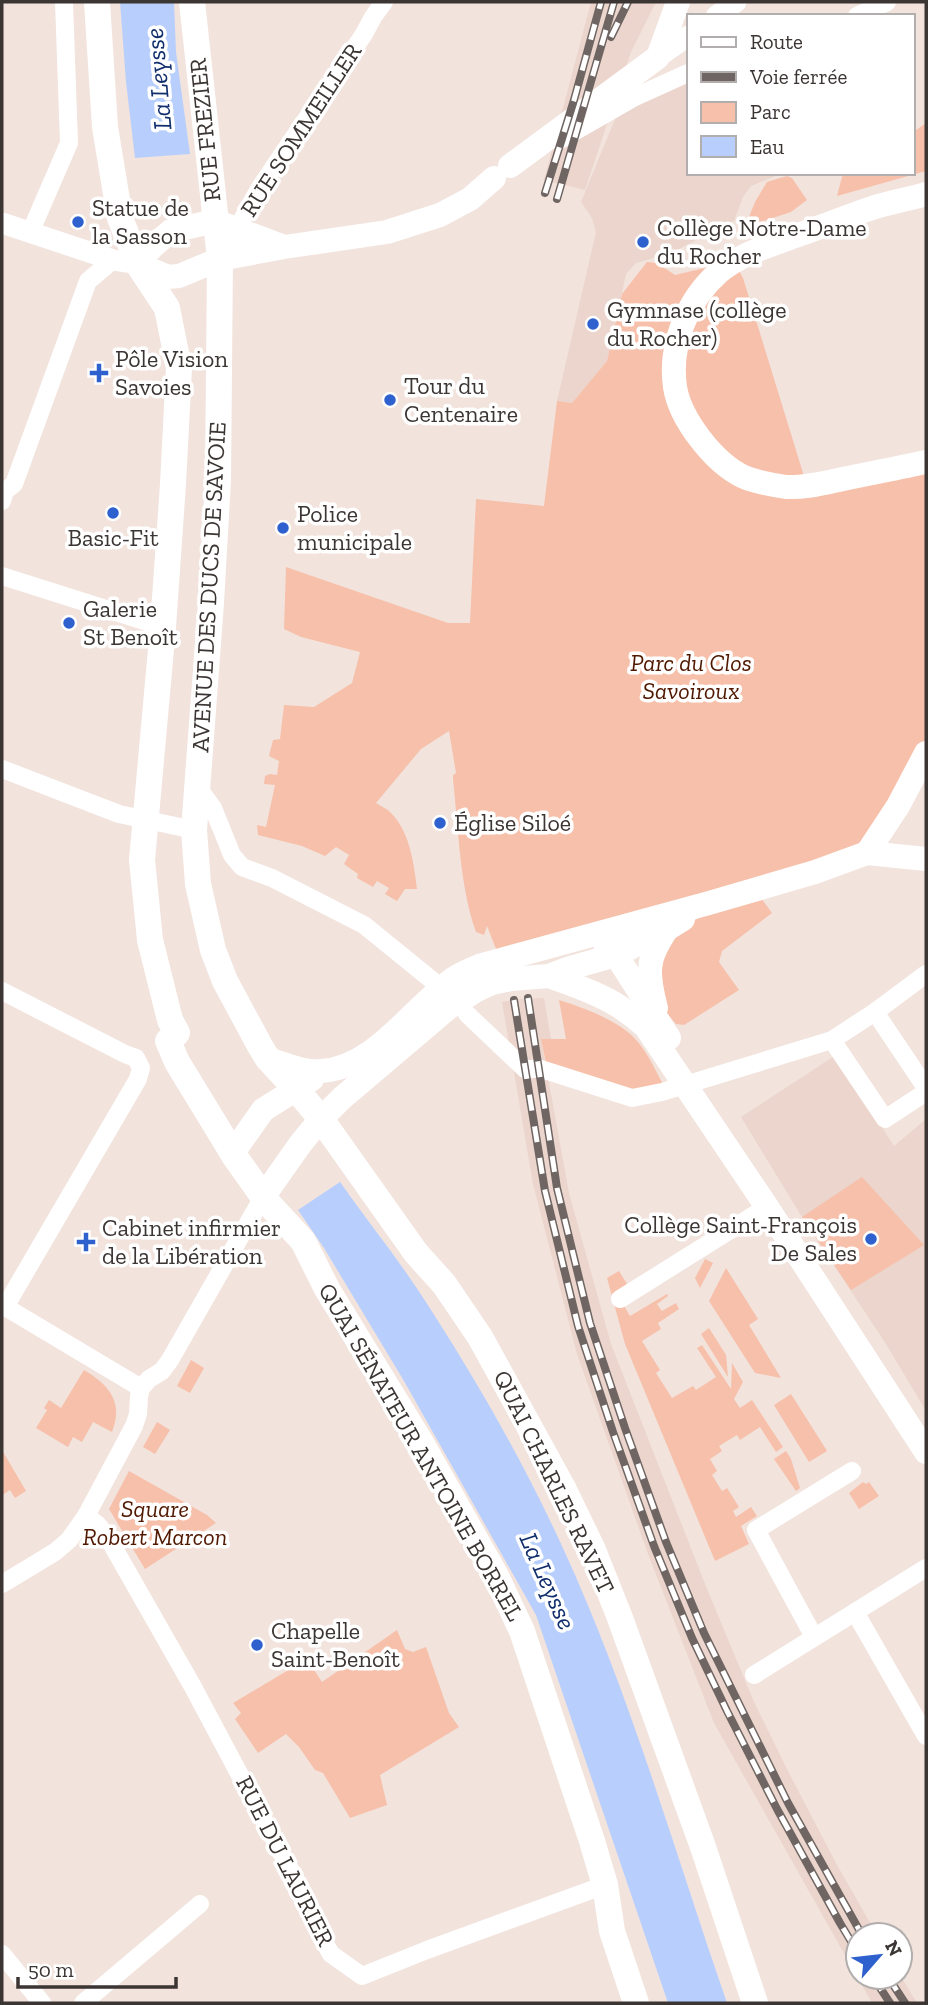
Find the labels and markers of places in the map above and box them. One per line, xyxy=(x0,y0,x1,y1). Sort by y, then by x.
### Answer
place label: Statue de la Sasson xyxy=(92,193,189,250)
place label: Collège Notre-Dame du Rocher xyxy=(657,213,867,270)
marker: Statue de la Sasson xyxy=(70,214,86,230)
marker: Collège Notre-Dame du Rocher xyxy=(635,234,651,250)
place label: Gymnase (collège du Rocher) xyxy=(607,295,786,352)
marker: Gymnase (collège du Rocher) xyxy=(585,316,601,332)
place label: Pôle Vision Savoies xyxy=(115,344,228,401)
marker: Pôle Vision Savoies xyxy=(89,363,109,383)
place label: Tour du Centenaire xyxy=(404,371,518,428)
marker: Tour du Centenaire xyxy=(382,392,398,408)
place label: Police municipale xyxy=(297,499,412,556)
marker: Basic-Fit xyxy=(105,505,121,521)
marker: Police municipale xyxy=(275,520,291,536)
place label: Basic-Fit xyxy=(67,523,159,552)
place label: Galerie St Benoît xyxy=(83,594,178,651)
marker: Galerie St Benoît xyxy=(61,615,77,631)
place label: Église Siloé xyxy=(454,808,571,837)
marker: Église Siloé xyxy=(432,815,448,831)
place label: Collège Saint-François De Sales xyxy=(624,1210,857,1267)
place label: Cabinet infirmier de la Libération xyxy=(102,1213,281,1270)
marker: Collège Saint-François De Sales xyxy=(863,1231,879,1247)
marker: Cabinet infirmier de la Libération xyxy=(76,1232,96,1252)
place label: Chapelle Saint-Benoît xyxy=(271,1616,400,1673)
marker: Chapelle Saint-Benoît xyxy=(249,1637,265,1653)

